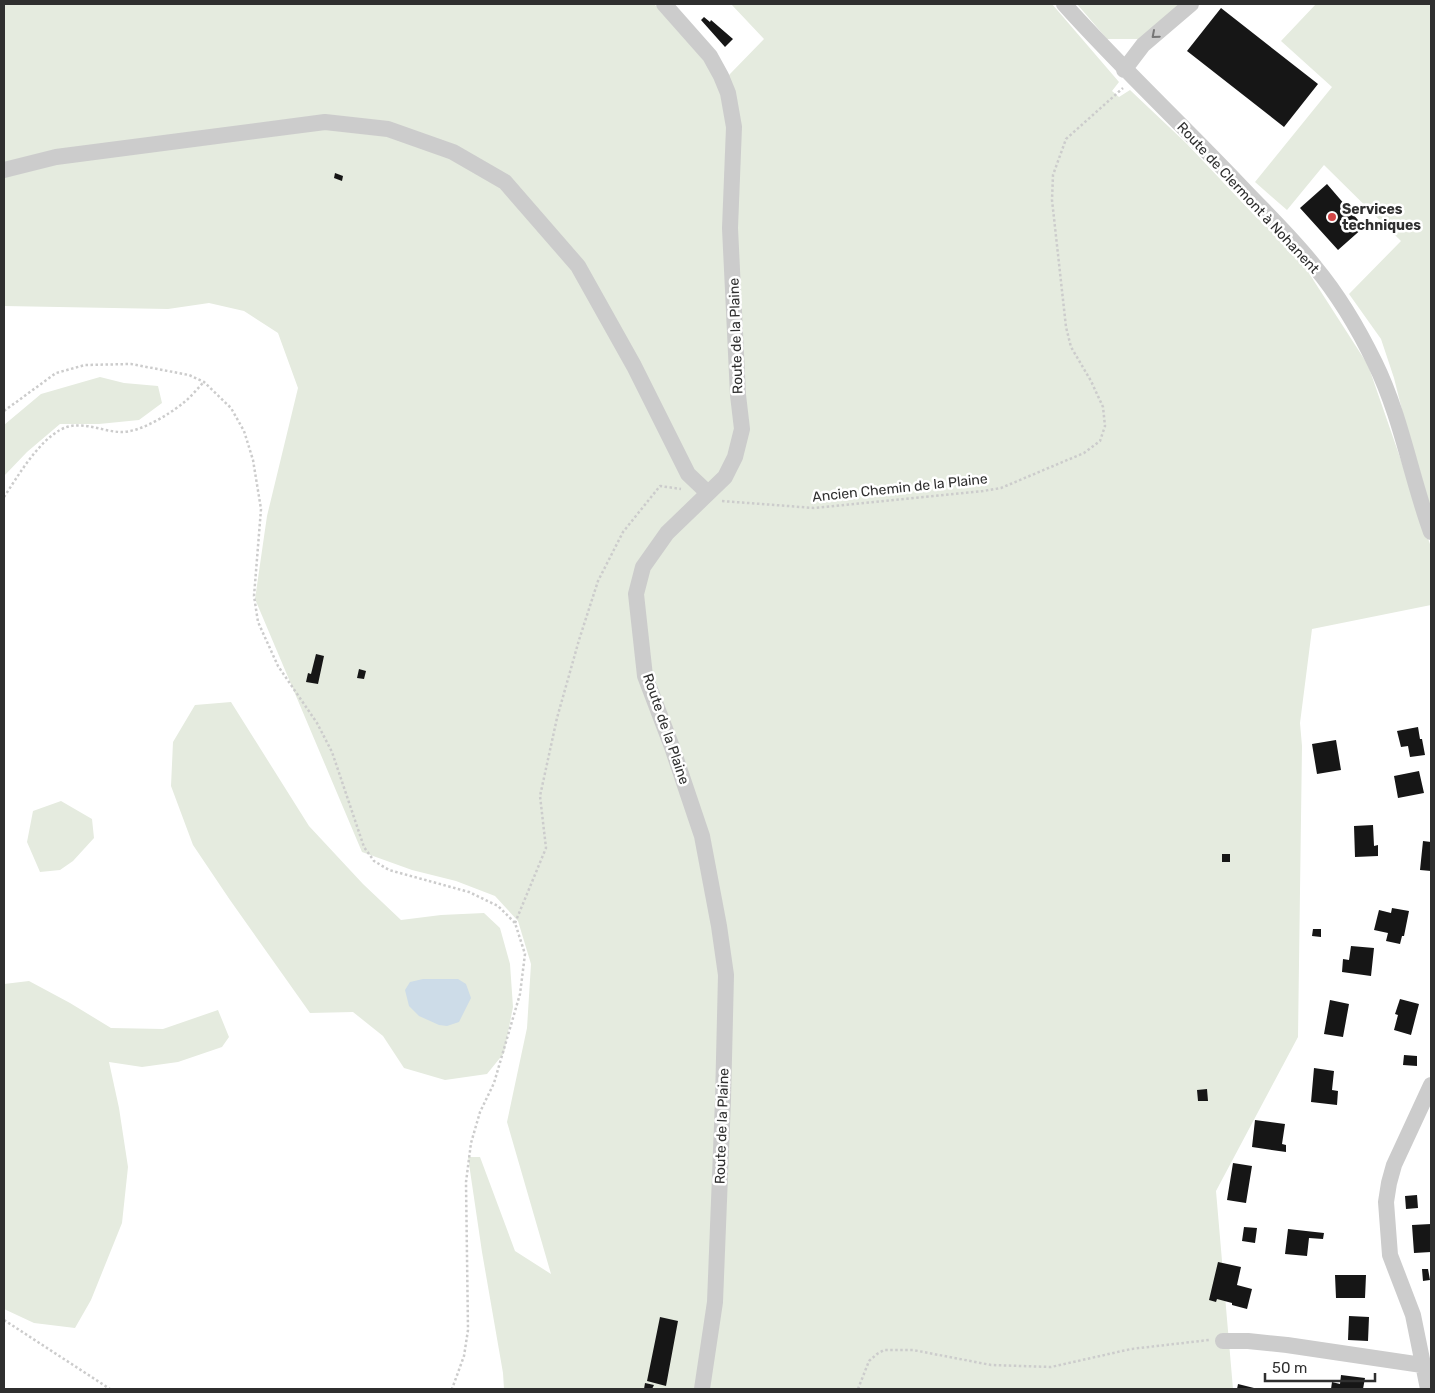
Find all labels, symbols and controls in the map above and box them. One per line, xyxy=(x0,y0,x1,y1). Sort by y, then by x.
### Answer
one-way arrow xyxy=(1152,29,1161,38)
street label: Route de Clermont à Nohanent xyxy=(1173,119,1323,278)
place label: Services techniques xyxy=(1342,201,1421,234)
marker: Services techniques xyxy=(1326,211,1338,223)
street label: Route de la Plaine xyxy=(725,277,747,394)
street label: Ancien Chemin de la Plaine xyxy=(812,470,989,506)
street label: Route de la Plaine xyxy=(639,671,693,787)
street label: Route de la Plaine xyxy=(711,1067,733,1184)
scale bar xyxy=(1265,1350,1375,1382)
text: 50 m xyxy=(1272,1359,1307,1377)

